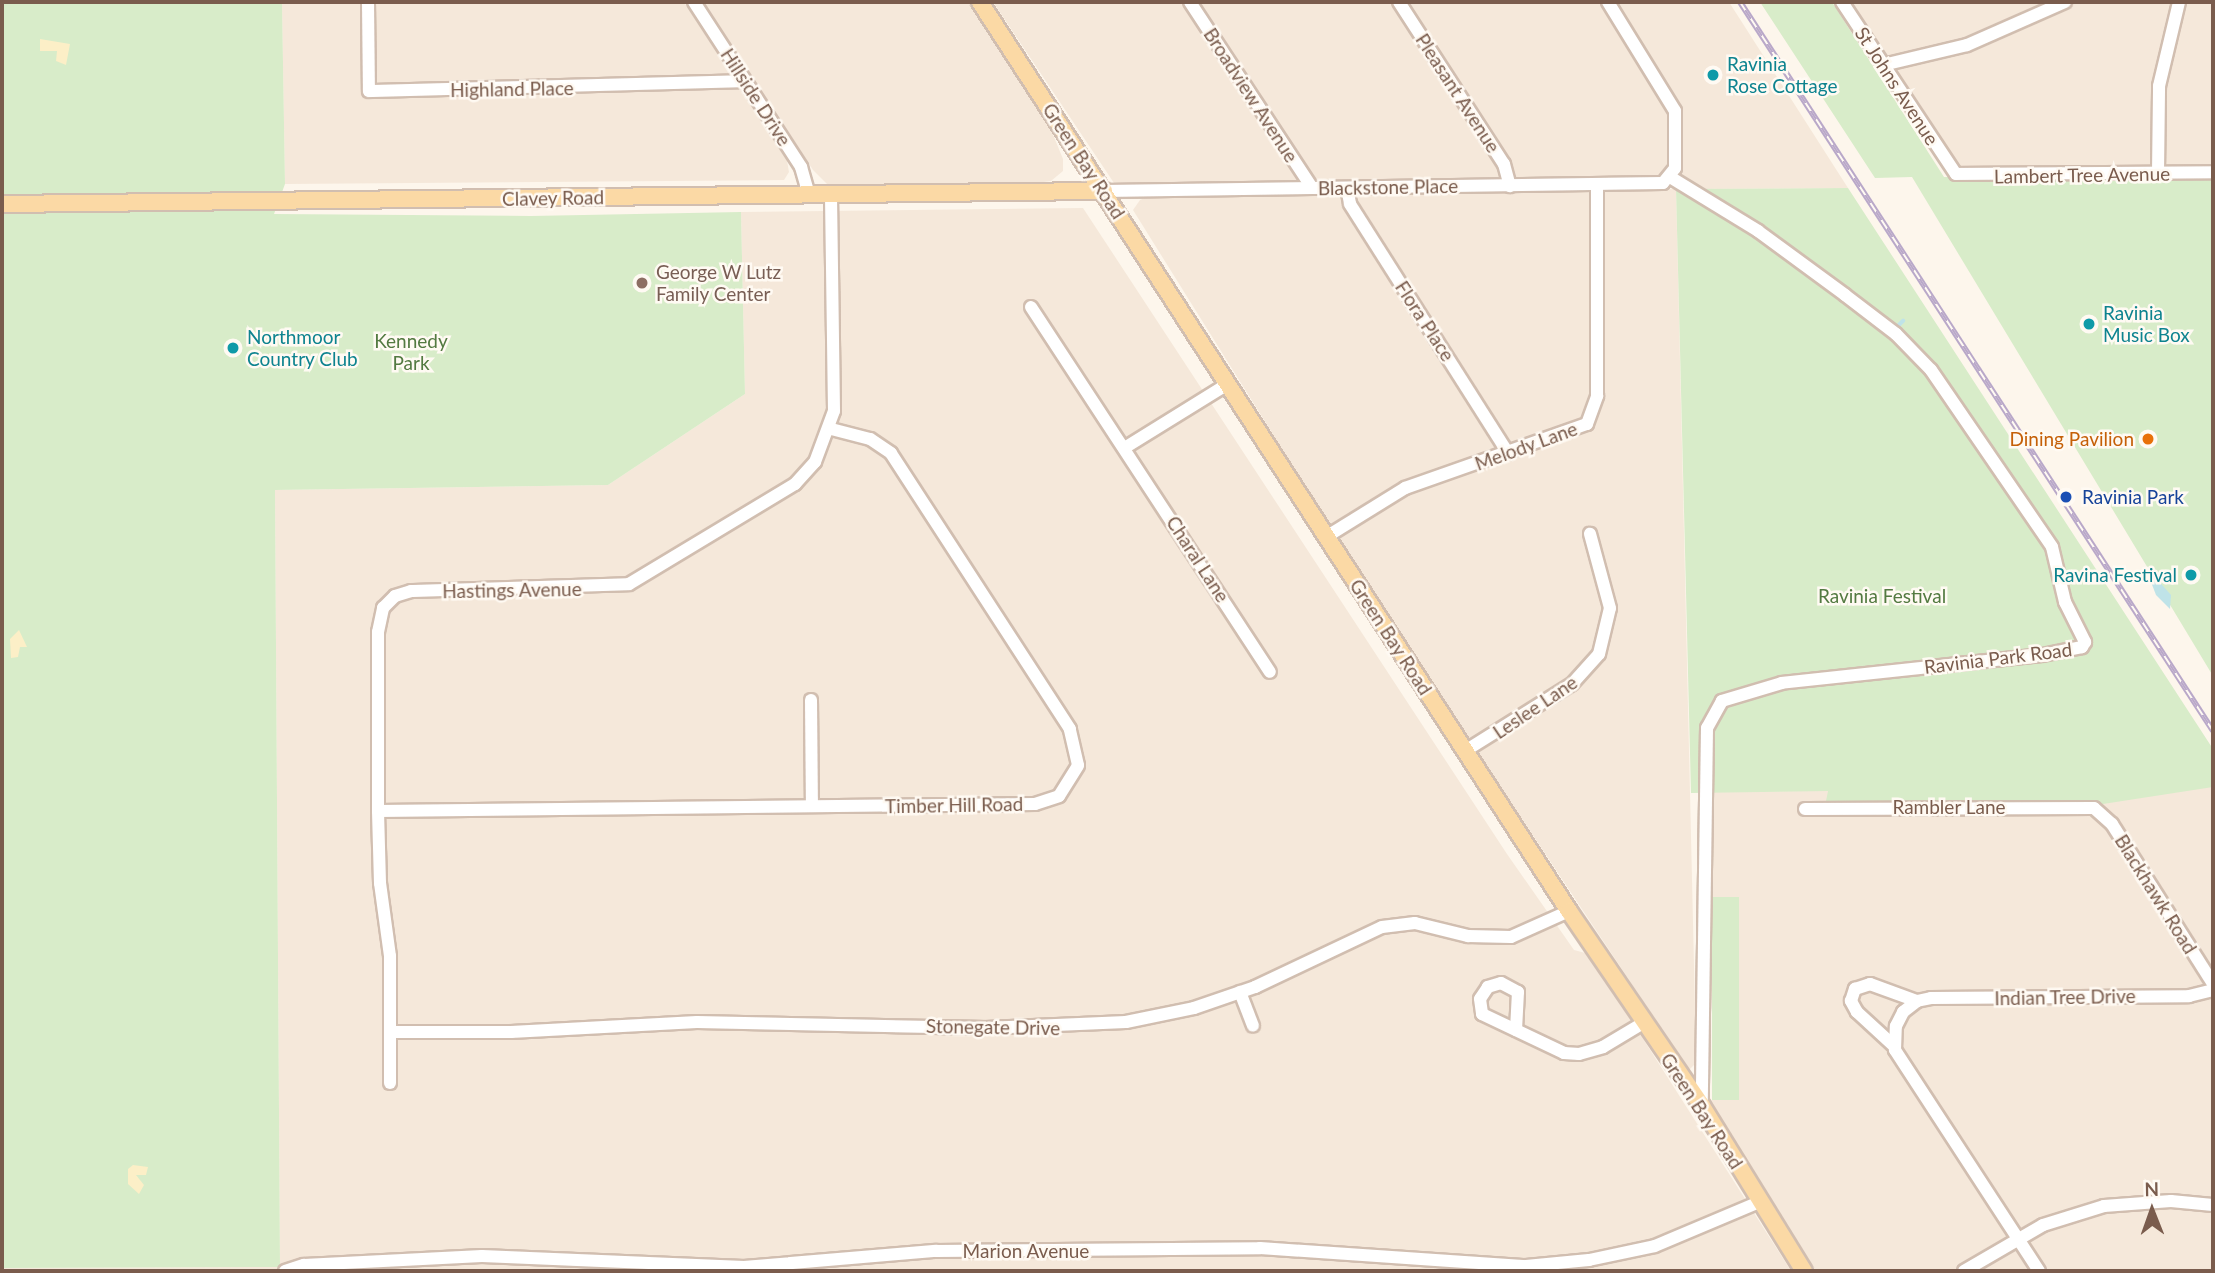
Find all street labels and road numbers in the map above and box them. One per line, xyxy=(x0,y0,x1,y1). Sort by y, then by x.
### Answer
street label: St Johns Avenue xyxy=(1850,22,1944,150)
street label: Broadview Avenue xyxy=(1199,23,1303,167)
street label: Pleasant Avenue xyxy=(1411,29,1505,157)
street label: Hillside Drive xyxy=(716,44,796,150)
street label: Highland Place xyxy=(450,77,574,101)
street label: Green Bay Road xyxy=(1038,99,1130,223)
street label: Lambert Tree Avenue xyxy=(1993,162,2171,188)
street label: Blackstone Place xyxy=(1318,174,1458,200)
street label: Clavey Road xyxy=(502,186,604,210)
street label: Flora Place xyxy=(1391,277,1459,365)
street label: Melody Lane xyxy=(1471,417,1581,475)
street label: Charal Lane xyxy=(1162,512,1234,606)
street label: Green Bay Road xyxy=(1345,575,1437,699)
street label: Hastings Avenue xyxy=(442,577,582,603)
street label: Ravinia Park Road xyxy=(1923,638,2073,678)
street label: Leslee Lane xyxy=(1489,671,1581,743)
street label: Timber Hill Road xyxy=(884,792,1024,818)
street label: Rambler Lane xyxy=(1892,796,2006,818)
street label: Blackhawk Road xyxy=(2110,830,2202,958)
street label: Indian Tree Drive xyxy=(1994,984,2136,1010)
street label: Stonegate Drive xyxy=(926,1014,1060,1040)
street label: Green Bay Road xyxy=(1656,1049,1748,1173)
street label: Marion Avenue xyxy=(962,1240,1090,1262)

